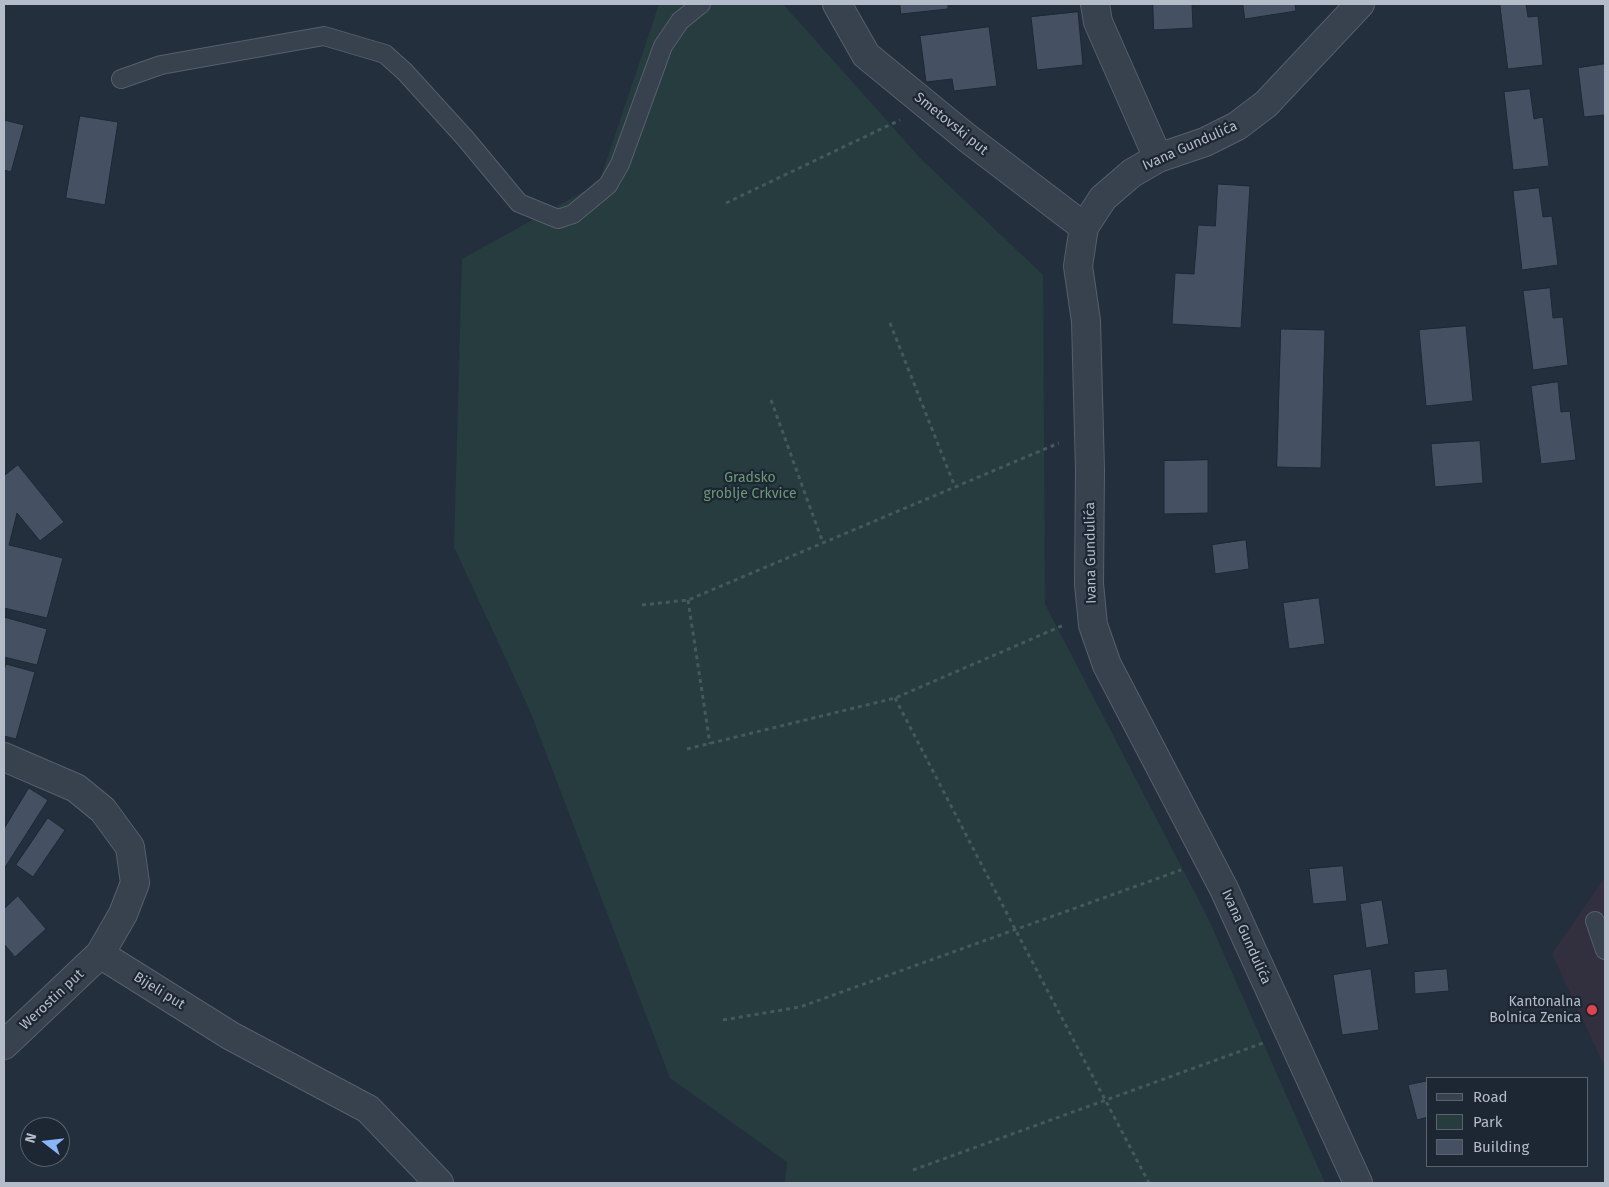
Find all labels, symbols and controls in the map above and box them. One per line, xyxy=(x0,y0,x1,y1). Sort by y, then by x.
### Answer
street label: Smetovski put xyxy=(911,89,991,159)
street label: Ivana Gundulića xyxy=(1140,118,1240,174)
park label: Gradsko groblje Crkvice xyxy=(703,470,797,502)
street label: Ivana Gundulića xyxy=(1082,502,1100,604)
street label: Ivana Gundulića xyxy=(1218,887,1274,987)
street label: Werostin put xyxy=(17,966,87,1034)
street label: Bijeli put xyxy=(130,969,188,1013)
place label: Kantonalna Bolnica Zenica xyxy=(1489,994,1581,1026)
marker: Kantonalna Bolnica Zenica xyxy=(1585,1003,1599,1017)
legend xyxy=(1426,1077,1589,1167)
text: Road xyxy=(1473,1088,1508,1106)
text: Park xyxy=(1473,1113,1503,1131)
north arrow xyxy=(20,1117,70,1167)
text: N xyxy=(22,1131,41,1145)
text: Building xyxy=(1473,1138,1529,1156)

